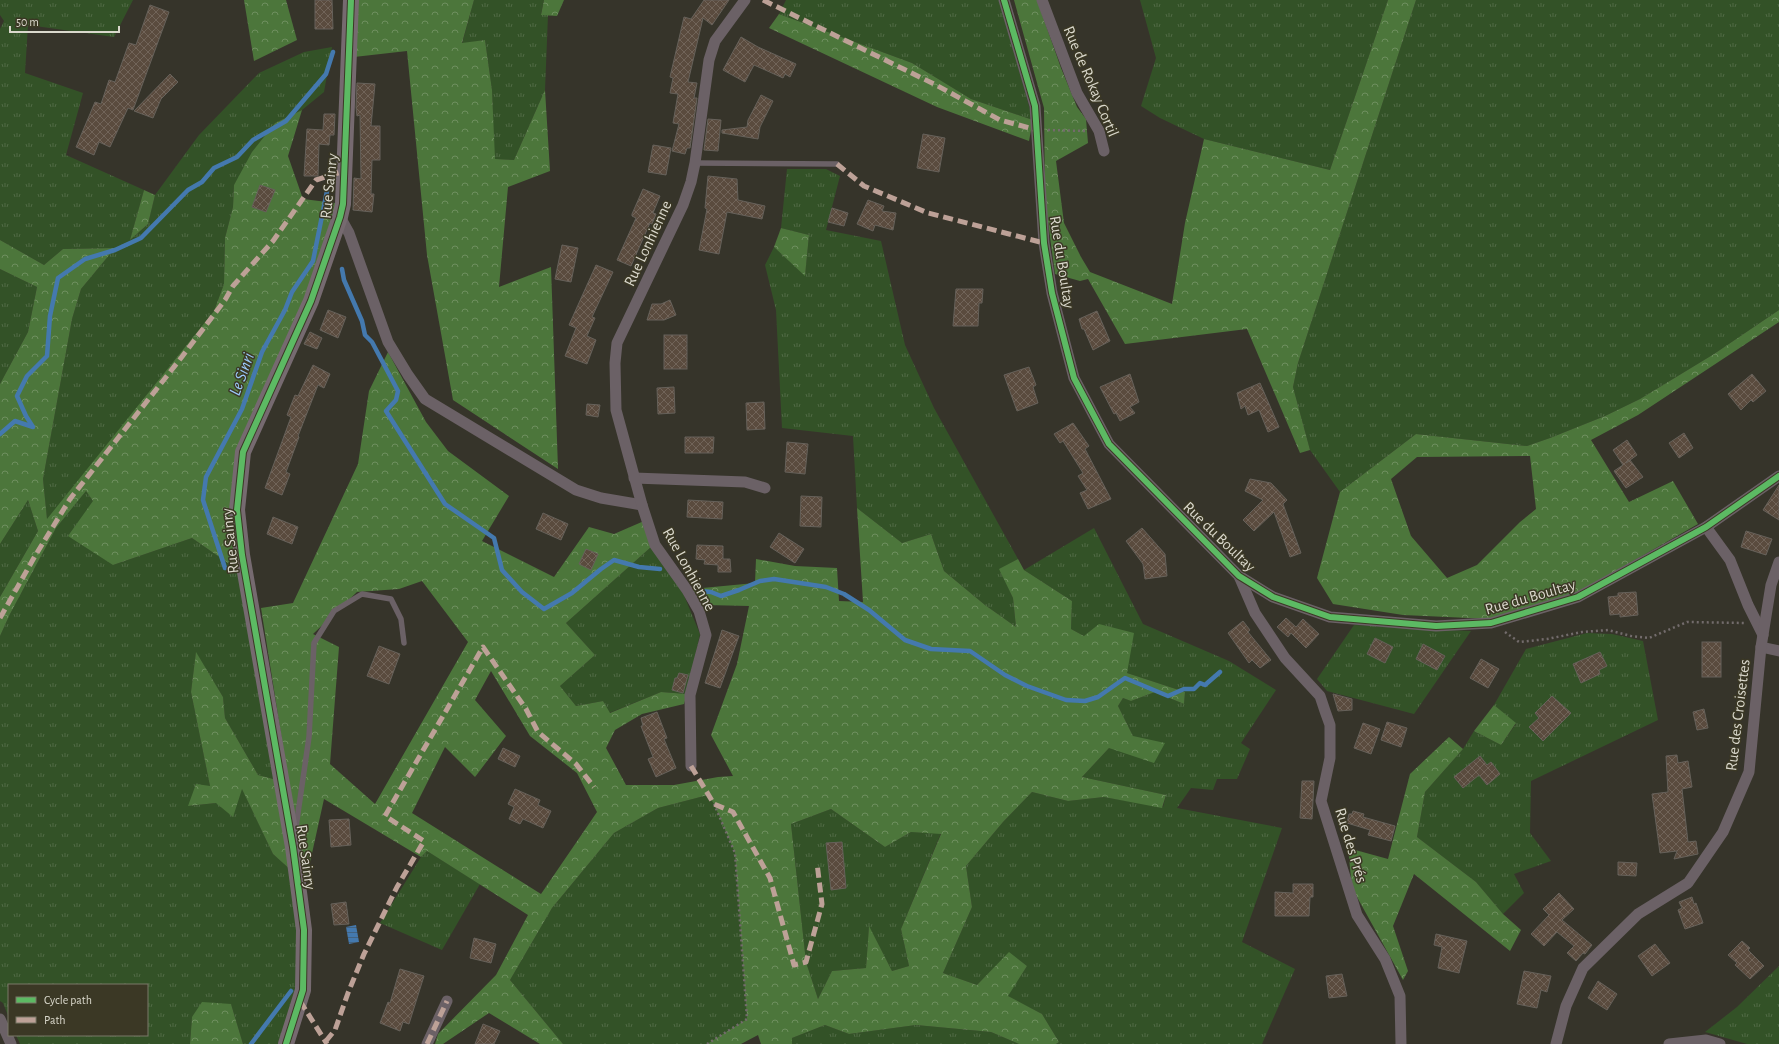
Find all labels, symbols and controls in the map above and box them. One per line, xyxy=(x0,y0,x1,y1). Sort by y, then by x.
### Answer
scale bar xyxy=(10,8,119,34)
text: 50 m xyxy=(16,16,39,28)
street label: Rue de Rokay Cortil xyxy=(1060,24,1122,139)
street label: Rue Sainry xyxy=(318,153,341,220)
street label: Rue Lonhienne xyxy=(621,198,675,289)
street label: Rue du Boultay xyxy=(1046,215,1077,310)
water label: Le Sinri xyxy=(226,350,257,398)
street label: Rue du Boultay xyxy=(1179,499,1259,576)
street label: Rue Sainry xyxy=(219,507,242,574)
street label: Rue Lonhienne xyxy=(660,525,719,614)
street label: Rue du Boultay xyxy=(1483,576,1578,618)
street label: Rue des Croisettes xyxy=(1723,658,1753,772)
street label: Rue des Prés xyxy=(1332,806,1370,885)
street label: Rue Sainry xyxy=(293,824,319,891)
legend xyxy=(8,984,148,1036)
text: Cycle path xyxy=(44,994,92,1007)
text: Path xyxy=(44,1014,66,1026)

